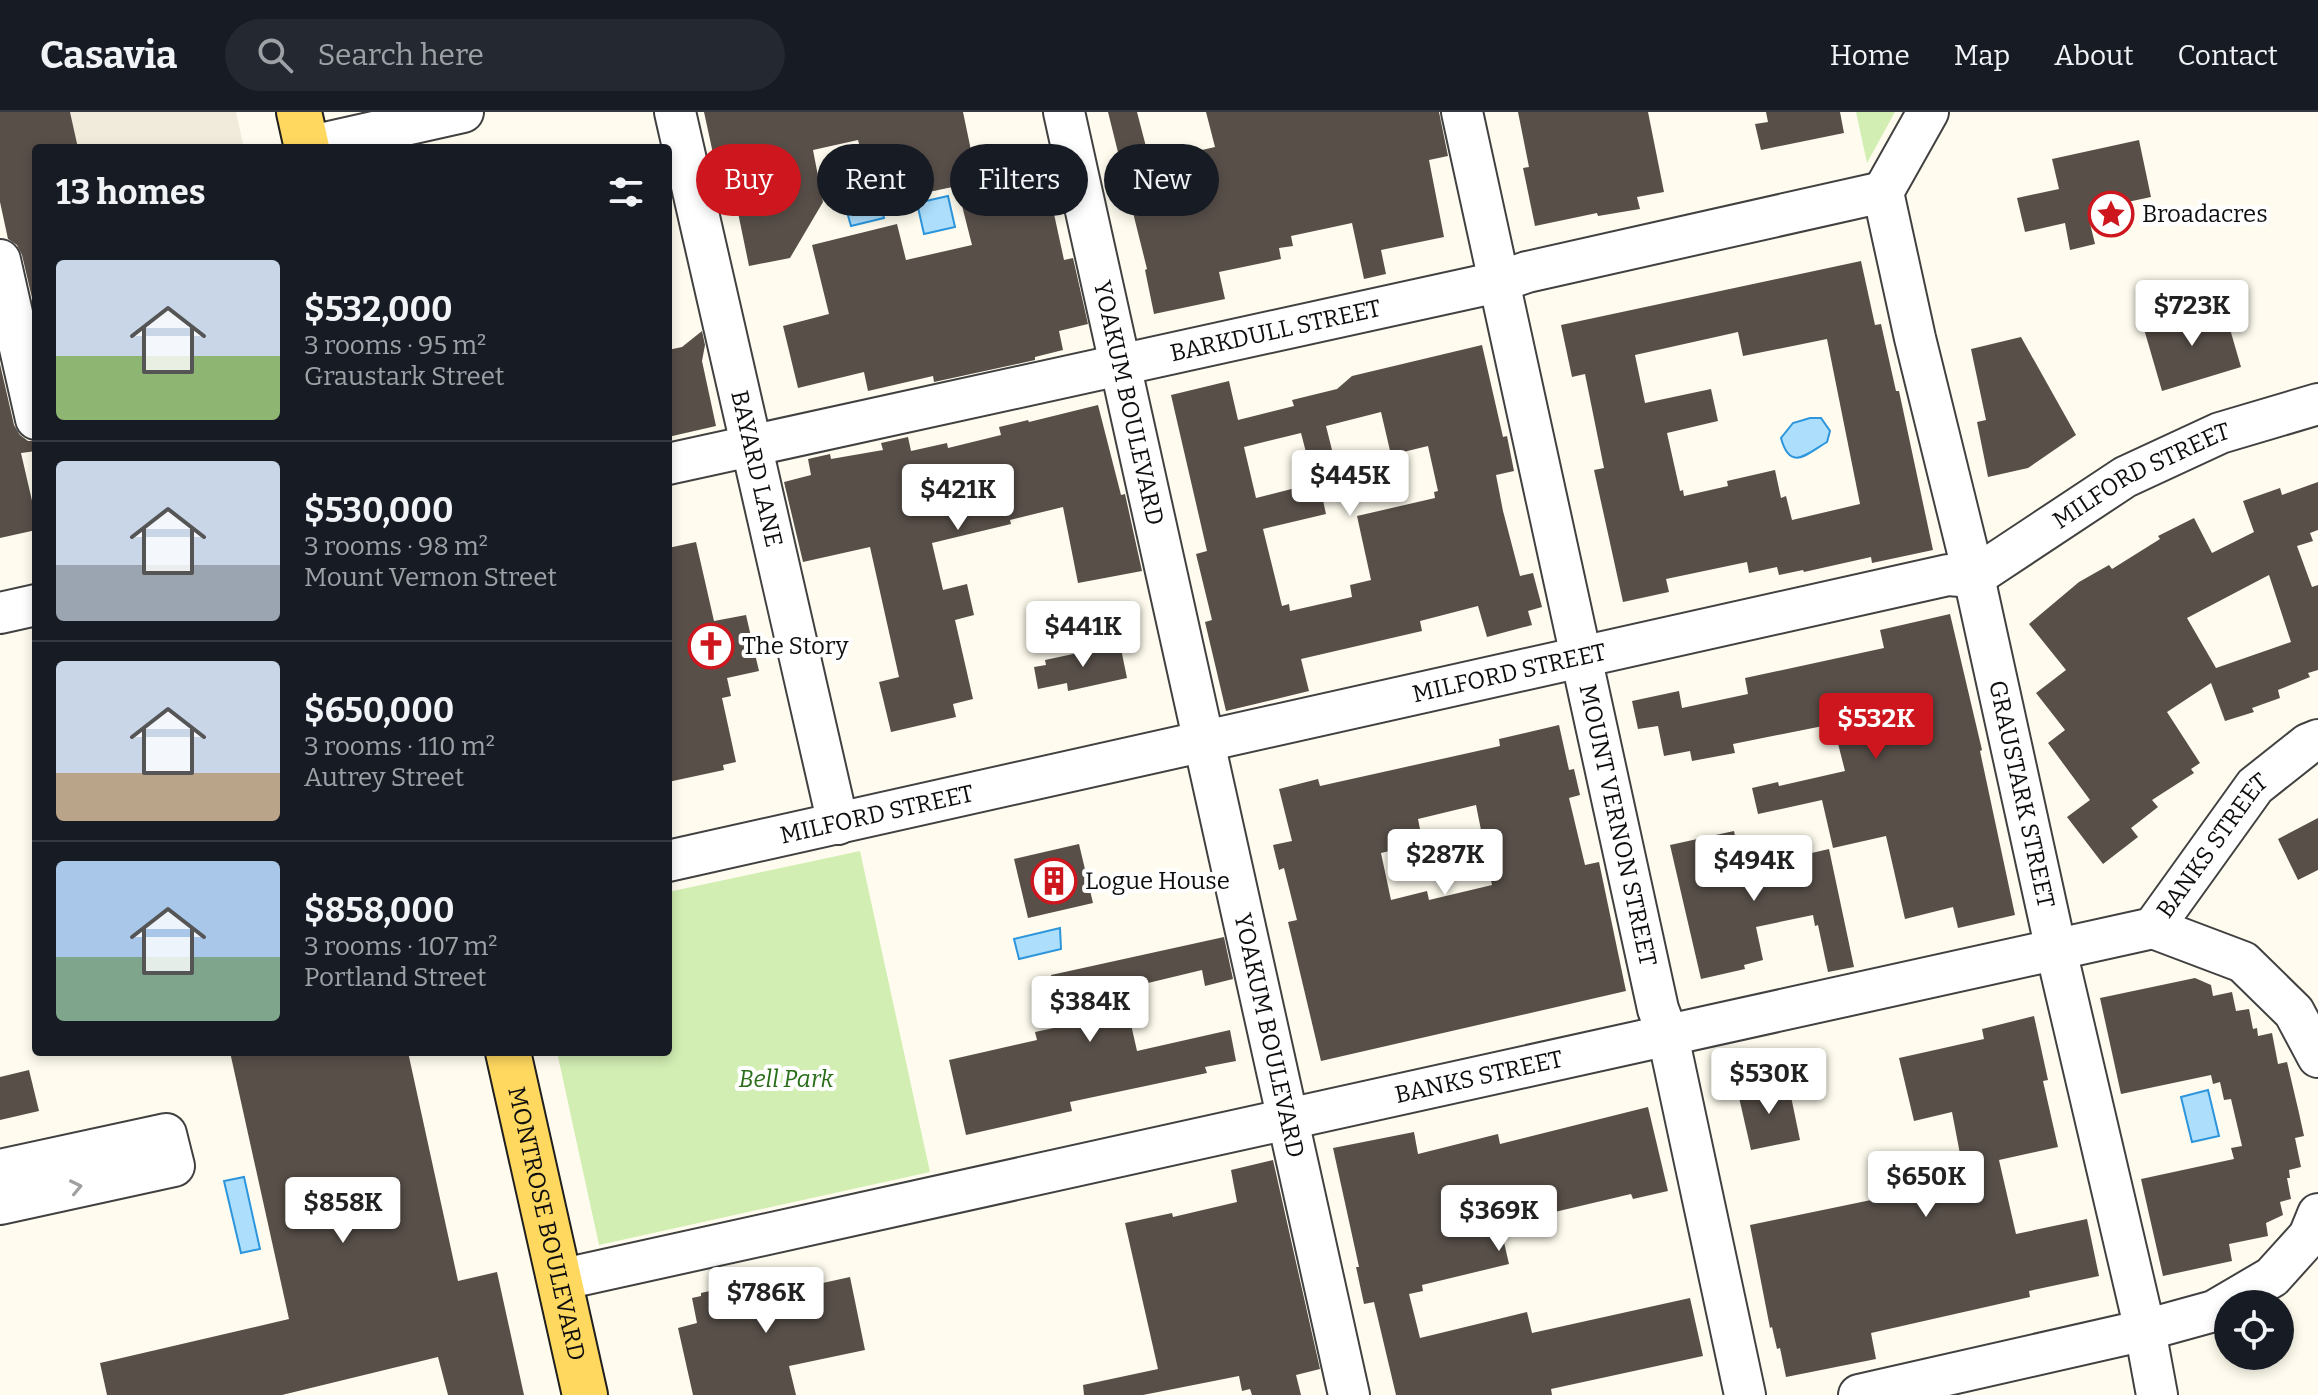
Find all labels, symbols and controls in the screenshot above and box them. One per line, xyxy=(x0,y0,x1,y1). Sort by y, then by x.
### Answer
search box xyxy=(225,19,785,91)
text: Casavia xyxy=(40,32,177,78)
icon: search xyxy=(253,33,297,77)
text: Search here xyxy=(317,37,484,73)
text: Home xyxy=(1830,39,1910,72)
text: Map xyxy=(1954,39,2010,72)
text: About xyxy=(2054,39,2134,72)
text: Contact xyxy=(2178,39,2278,72)
chip: Buy xyxy=(696,144,801,216)
chip: Rent xyxy=(817,144,934,216)
chip: Filters xyxy=(950,144,1088,216)
chip: New xyxy=(1104,144,1219,216)
icon: filters xyxy=(604,170,648,214)
text: 13 homes xyxy=(56,172,205,213)
place icon: Broadacres xyxy=(2087,190,2135,238)
place label: Broadacres xyxy=(2142,200,2268,228)
street label: YOAKUM BOULEVARD xyxy=(1088,278,1169,528)
pin: $723K xyxy=(2136,280,2248,348)
text: $532,000 xyxy=(304,289,453,330)
text: $723K xyxy=(2153,290,2231,321)
icon: home xyxy=(120,292,216,388)
street label: BARKDULL STREET xyxy=(1168,294,1384,367)
text: 3 rooms · 95 m² xyxy=(304,330,486,361)
text: Graustark Street xyxy=(304,361,504,392)
street label: BAYARD LANE xyxy=(725,388,788,550)
street label: MILFORD STREET xyxy=(2048,417,2233,535)
pin: $445K xyxy=(1294,450,1406,518)
text: $445K xyxy=(1310,460,1390,491)
pin: $421K xyxy=(902,464,1014,532)
text: $421K xyxy=(920,474,996,505)
text: $530,000 xyxy=(304,490,454,531)
icon: home xyxy=(120,493,216,589)
text: 3 rooms · 98 m² xyxy=(304,531,488,562)
text: Mount Vernon Street xyxy=(304,562,557,593)
pin: $441K xyxy=(1027,601,1139,669)
text: $441K xyxy=(1044,611,1122,642)
church icon: The Story xyxy=(687,622,735,670)
place label: The Story xyxy=(742,632,849,660)
street label: MILFORD STREET xyxy=(1410,638,1609,708)
street label: GRAUSTARK STREET xyxy=(1983,678,2060,911)
street label: MOUNT VERNON STREET xyxy=(1573,682,1662,969)
text: $650,000 xyxy=(304,690,454,731)
icon: home xyxy=(120,693,216,789)
pin: $532K xyxy=(1820,693,1932,761)
text: $532K xyxy=(1837,703,1915,734)
text: 3 rooms · 110 m² xyxy=(304,731,495,762)
text: Autrey Street xyxy=(304,762,464,793)
street label: BANKS STREET xyxy=(2151,767,2273,923)
street label: MILFORD STREET xyxy=(777,779,976,850)
pin: $287K xyxy=(1389,829,1501,897)
pin: $494K xyxy=(1698,835,1810,903)
text: $287K xyxy=(1406,839,1484,870)
text: $494K xyxy=(1713,845,1795,876)
building icon: Logue House xyxy=(1030,857,1078,905)
place label: Logue House xyxy=(1085,867,1230,895)
text: $858,000 xyxy=(304,890,455,931)
icon: home xyxy=(120,893,216,989)
street label: YOAKUM BOULEVARD xyxy=(1228,911,1310,1160)
text: 3 rooms · 107 m² xyxy=(304,931,497,962)
text: Portland Street xyxy=(304,962,487,993)
pin: $384K xyxy=(1034,976,1146,1044)
text: $384K xyxy=(1050,986,1130,1017)
street label: BANKS STREET xyxy=(1392,1045,1565,1109)
pin: $530K xyxy=(1713,1048,1825,1116)
text: $530K xyxy=(1729,1058,1809,1089)
park label: Bell Park xyxy=(739,1065,834,1093)
street label: MONTROSE BOULEVARD xyxy=(502,1084,591,1363)
pin: $650K xyxy=(1870,1151,1982,1219)
text: $650K xyxy=(1886,1161,1966,1192)
pin: $858K xyxy=(287,1177,399,1245)
one-way arrow xyxy=(69,1179,83,1196)
pin: $369K xyxy=(1443,1185,1555,1253)
text: $858K xyxy=(303,1187,383,1218)
text: $369K xyxy=(1459,1195,1539,1226)
pin: $786K xyxy=(710,1267,822,1335)
text: $786K xyxy=(727,1277,805,1308)
map controls xyxy=(2214,1290,2294,1370)
button: locate xyxy=(2214,1290,2294,1370)

